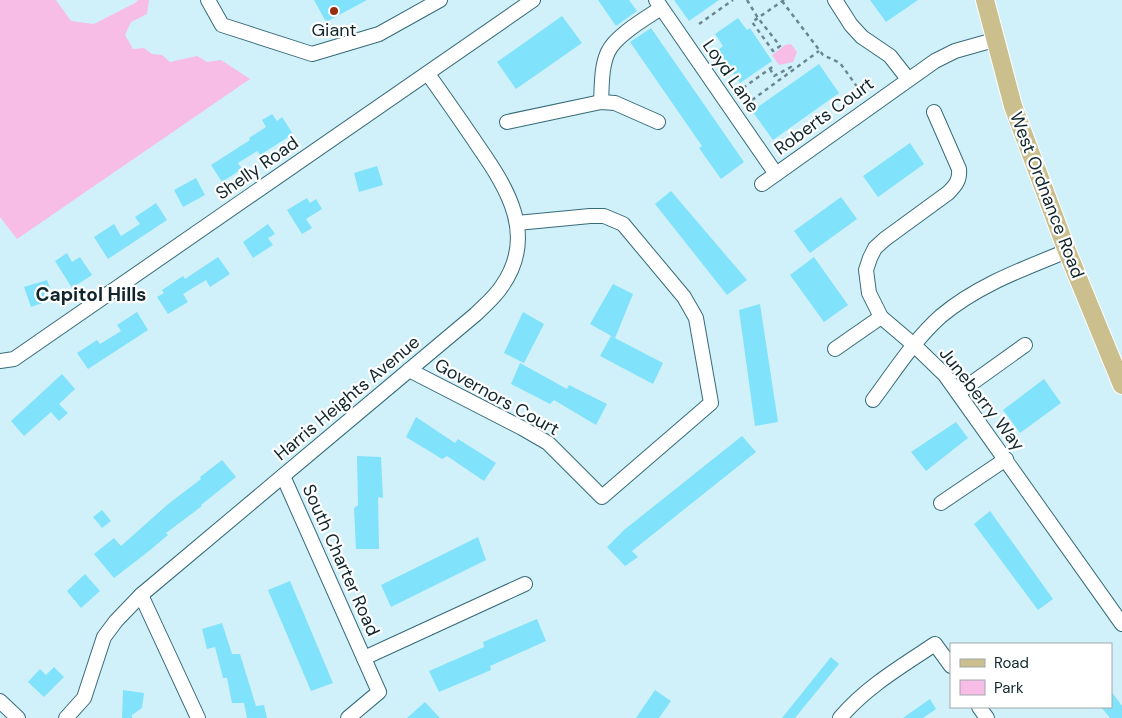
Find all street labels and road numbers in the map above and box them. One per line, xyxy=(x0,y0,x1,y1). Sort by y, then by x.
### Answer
street label: Loyd Lane xyxy=(697,35,765,117)
street label: Roberts Court xyxy=(769,72,879,160)
street label: West Ordnance Road xyxy=(1004,108,1090,282)
street label: Shelly Road xyxy=(211,131,303,205)
street label: Harris Heights Avenue xyxy=(269,330,425,466)
street label: Juneberry Way xyxy=(934,342,1030,456)
street label: Governors Court xyxy=(430,353,564,441)
street label: South Charter Road xyxy=(297,480,385,640)

